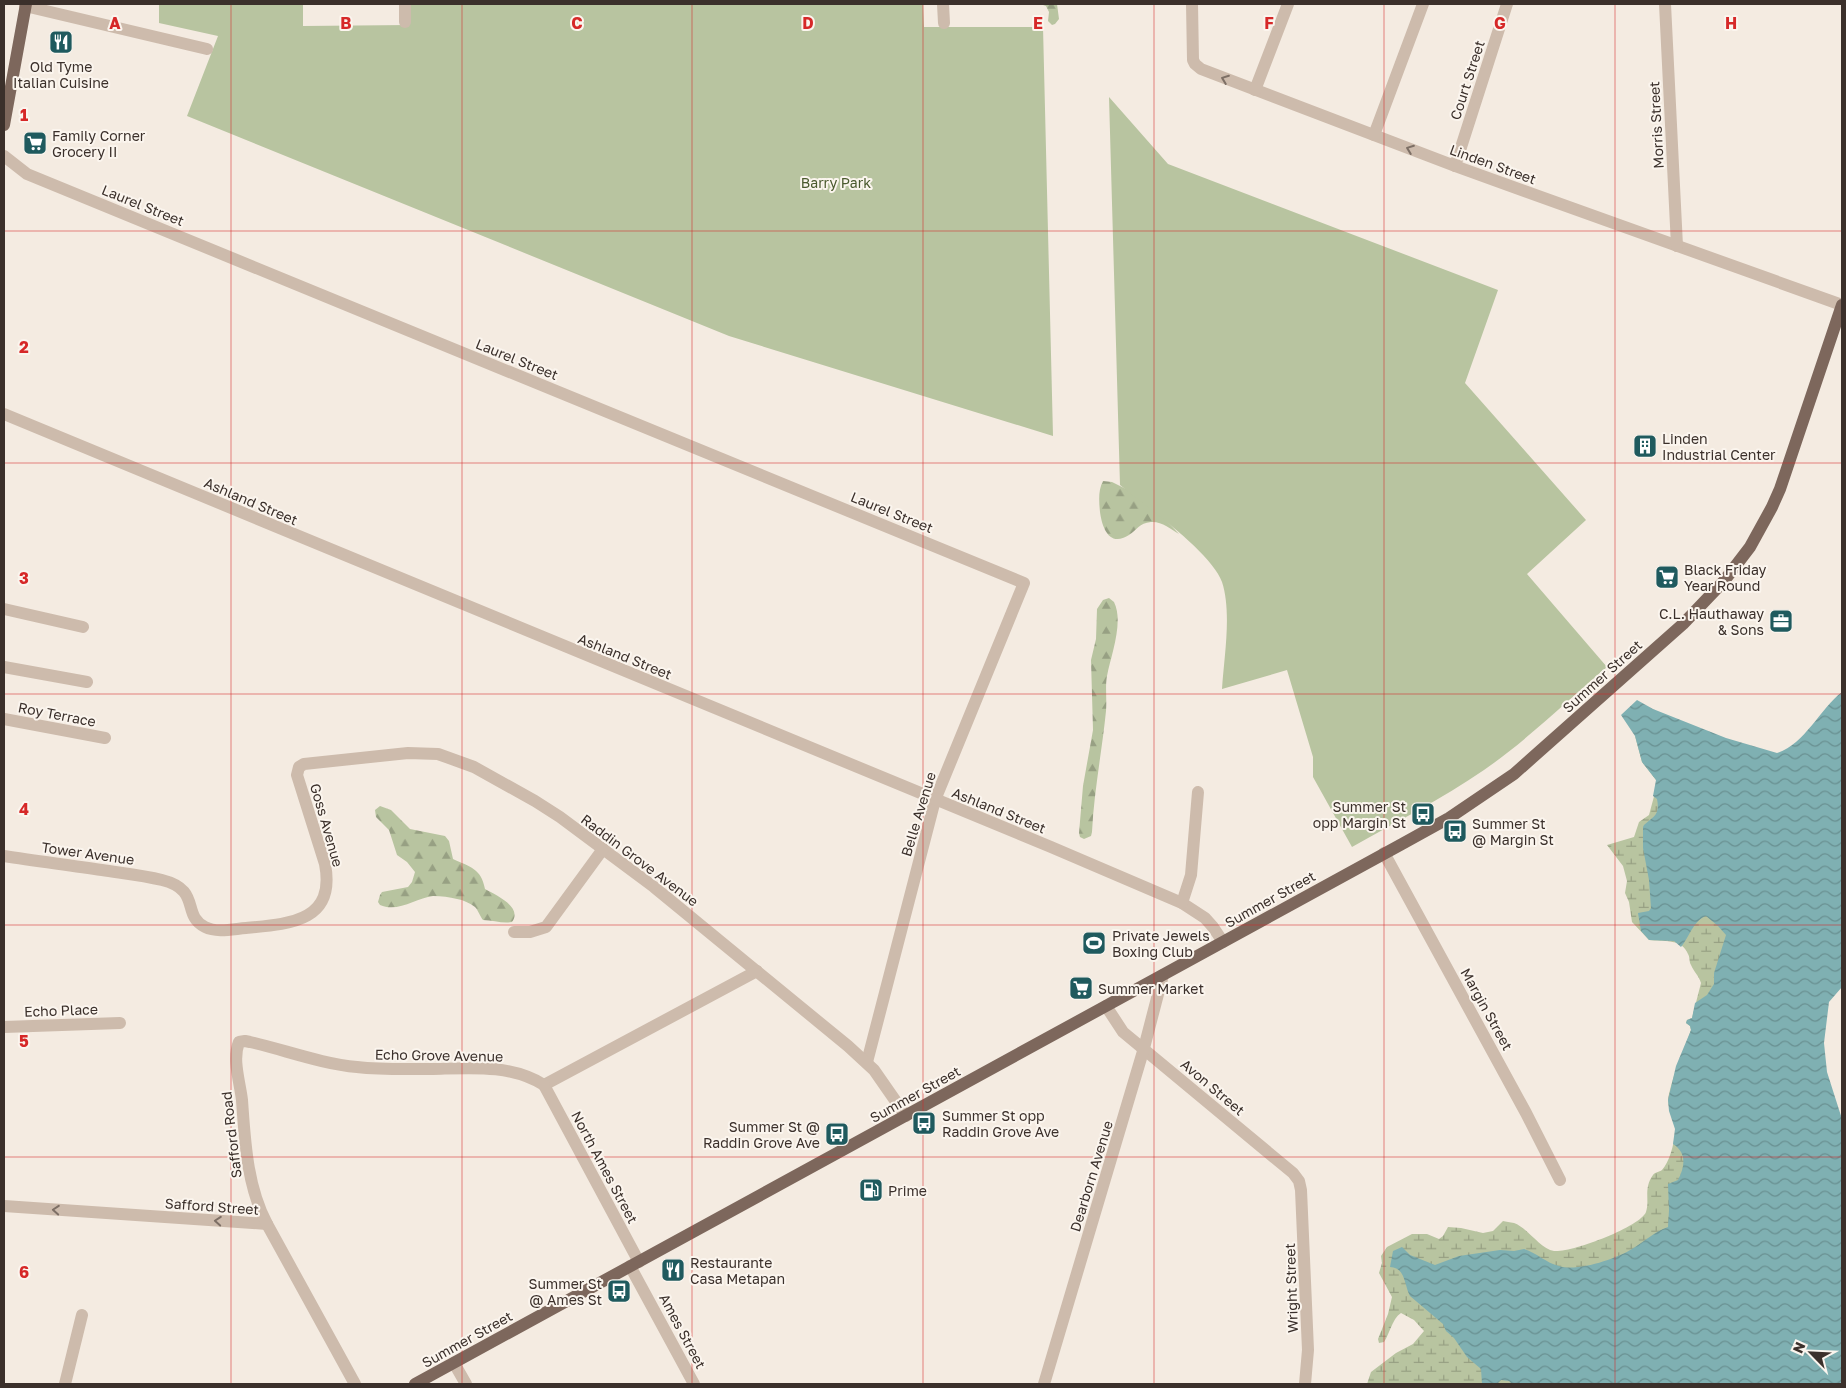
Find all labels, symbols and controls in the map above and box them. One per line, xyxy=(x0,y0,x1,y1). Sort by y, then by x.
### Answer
text: A xyxy=(109,13,121,33)
text: B xyxy=(340,13,352,33)
text: C xyxy=(571,13,583,33)
text: D xyxy=(802,13,814,33)
text: E xyxy=(1033,13,1043,33)
text: F xyxy=(1264,13,1274,33)
text: G xyxy=(1494,13,1506,33)
text: H xyxy=(1725,13,1737,33)
restaurant icon: Old Tyme Italian Cuisine xyxy=(48,29,74,55)
street label: Court Street xyxy=(1446,38,1488,122)
place label: Old Tyme Italian Cuisine xyxy=(13,58,109,91)
one-way arrow xyxy=(1221,74,1230,85)
street label: Morris Street xyxy=(1645,81,1667,169)
text: 1 xyxy=(20,105,28,125)
place label: Family Corner Grocery II xyxy=(52,127,146,160)
supermarket icon: Family Corner Grocery II xyxy=(22,130,48,156)
street label: Linden Street xyxy=(1448,141,1538,187)
one-way arrow xyxy=(1406,145,1415,155)
park label: Barry Park xyxy=(801,174,871,191)
street label: Laurel Street xyxy=(99,181,187,229)
street label: Laurel Street xyxy=(473,335,561,383)
text: 2 xyxy=(19,337,29,357)
place label: Linden Industrial Center xyxy=(1662,430,1776,463)
building icon: Linden Industrial Center xyxy=(1632,433,1658,459)
street label: Ashland Street xyxy=(202,474,300,528)
street label: Laurel Street xyxy=(848,488,936,536)
place label: Black Friday Year Round xyxy=(1684,561,1767,594)
supermarket icon: Black Friday Year Round xyxy=(1654,564,1680,590)
text: 3 xyxy=(19,568,29,588)
place label: C.L. Hauthaway & Sons xyxy=(1659,605,1764,638)
office icon: C.L. Hauthaway & Sons xyxy=(1768,608,1794,634)
street label: Ashland Street xyxy=(576,629,674,683)
street label: Summer Street xyxy=(1559,636,1645,716)
street label: Roy Terrace xyxy=(17,698,97,730)
street label: Belle Avenue xyxy=(897,770,939,858)
street label: Goss Avenue xyxy=(307,781,347,869)
street label: Ashland Street xyxy=(950,783,1048,837)
place label: Summer St opp Margin St xyxy=(1313,798,1406,831)
text: 4 xyxy=(19,799,29,819)
bus stop icon: Summer St opp Margin St xyxy=(1410,801,1436,827)
street label: Raddin Grove Avenue xyxy=(578,810,702,910)
place label: Summer St @ Margin St xyxy=(1472,815,1554,848)
bus stop icon: Summer St @ Margin St xyxy=(1442,818,1468,844)
street label: Tower Avenue xyxy=(41,838,135,868)
street label: Summer Street xyxy=(1222,867,1318,931)
place label: Private Jewels Boxing Club xyxy=(1112,927,1210,960)
sports icon: Private Jewels Boxing Club xyxy=(1081,930,1107,956)
street label: Margin Street xyxy=(1457,965,1517,1053)
supermarket icon: Summer Market xyxy=(1068,975,1094,1001)
place label: Summer Market xyxy=(1098,980,1204,997)
street label: Echo Place xyxy=(24,1000,98,1020)
text: 5 xyxy=(19,1031,29,1051)
street label: Echo Grove Avenue xyxy=(375,1045,503,1065)
street label: Avon Street xyxy=(1178,1055,1248,1119)
street label: Summer Street xyxy=(867,1062,963,1126)
street label: Safford Road xyxy=(217,1091,245,1179)
place label: Summer St opp Raddin Grove Ave xyxy=(942,1107,1059,1140)
street label: North Ames Street xyxy=(568,1108,642,1226)
bus stop icon: Summer St opp Raddin Grove Ave xyxy=(911,1110,937,1136)
place label: Summer St @ Raddin Grove Ave xyxy=(703,1118,820,1151)
street label: Dearborn Avenue xyxy=(1066,1118,1116,1234)
bus stop icon: Summer St @ Raddin Grove Ave xyxy=(824,1121,850,1147)
fuel station icon: Prime xyxy=(858,1177,884,1203)
place label: Prime xyxy=(888,1182,927,1199)
street label: Safford Street xyxy=(164,1194,260,1218)
one-way arrow xyxy=(52,1205,60,1216)
one-way arrow xyxy=(214,1216,222,1227)
street label: Wright Street xyxy=(1281,1243,1301,1333)
place label: Restaurante Casa Metapan xyxy=(690,1254,785,1287)
restaurant icon: Restaurante Casa Metapan xyxy=(660,1257,686,1283)
text: 6 xyxy=(19,1262,29,1282)
place label: Summer St @ Ames St xyxy=(528,1275,602,1308)
bus stop icon: Summer St @ Ames St xyxy=(606,1278,632,1304)
street label: Ames Street xyxy=(656,1291,710,1371)
street label: Summer Street xyxy=(419,1307,515,1371)
north arrow xyxy=(1786,1328,1836,1378)
text: N xyxy=(1789,1339,1809,1356)

